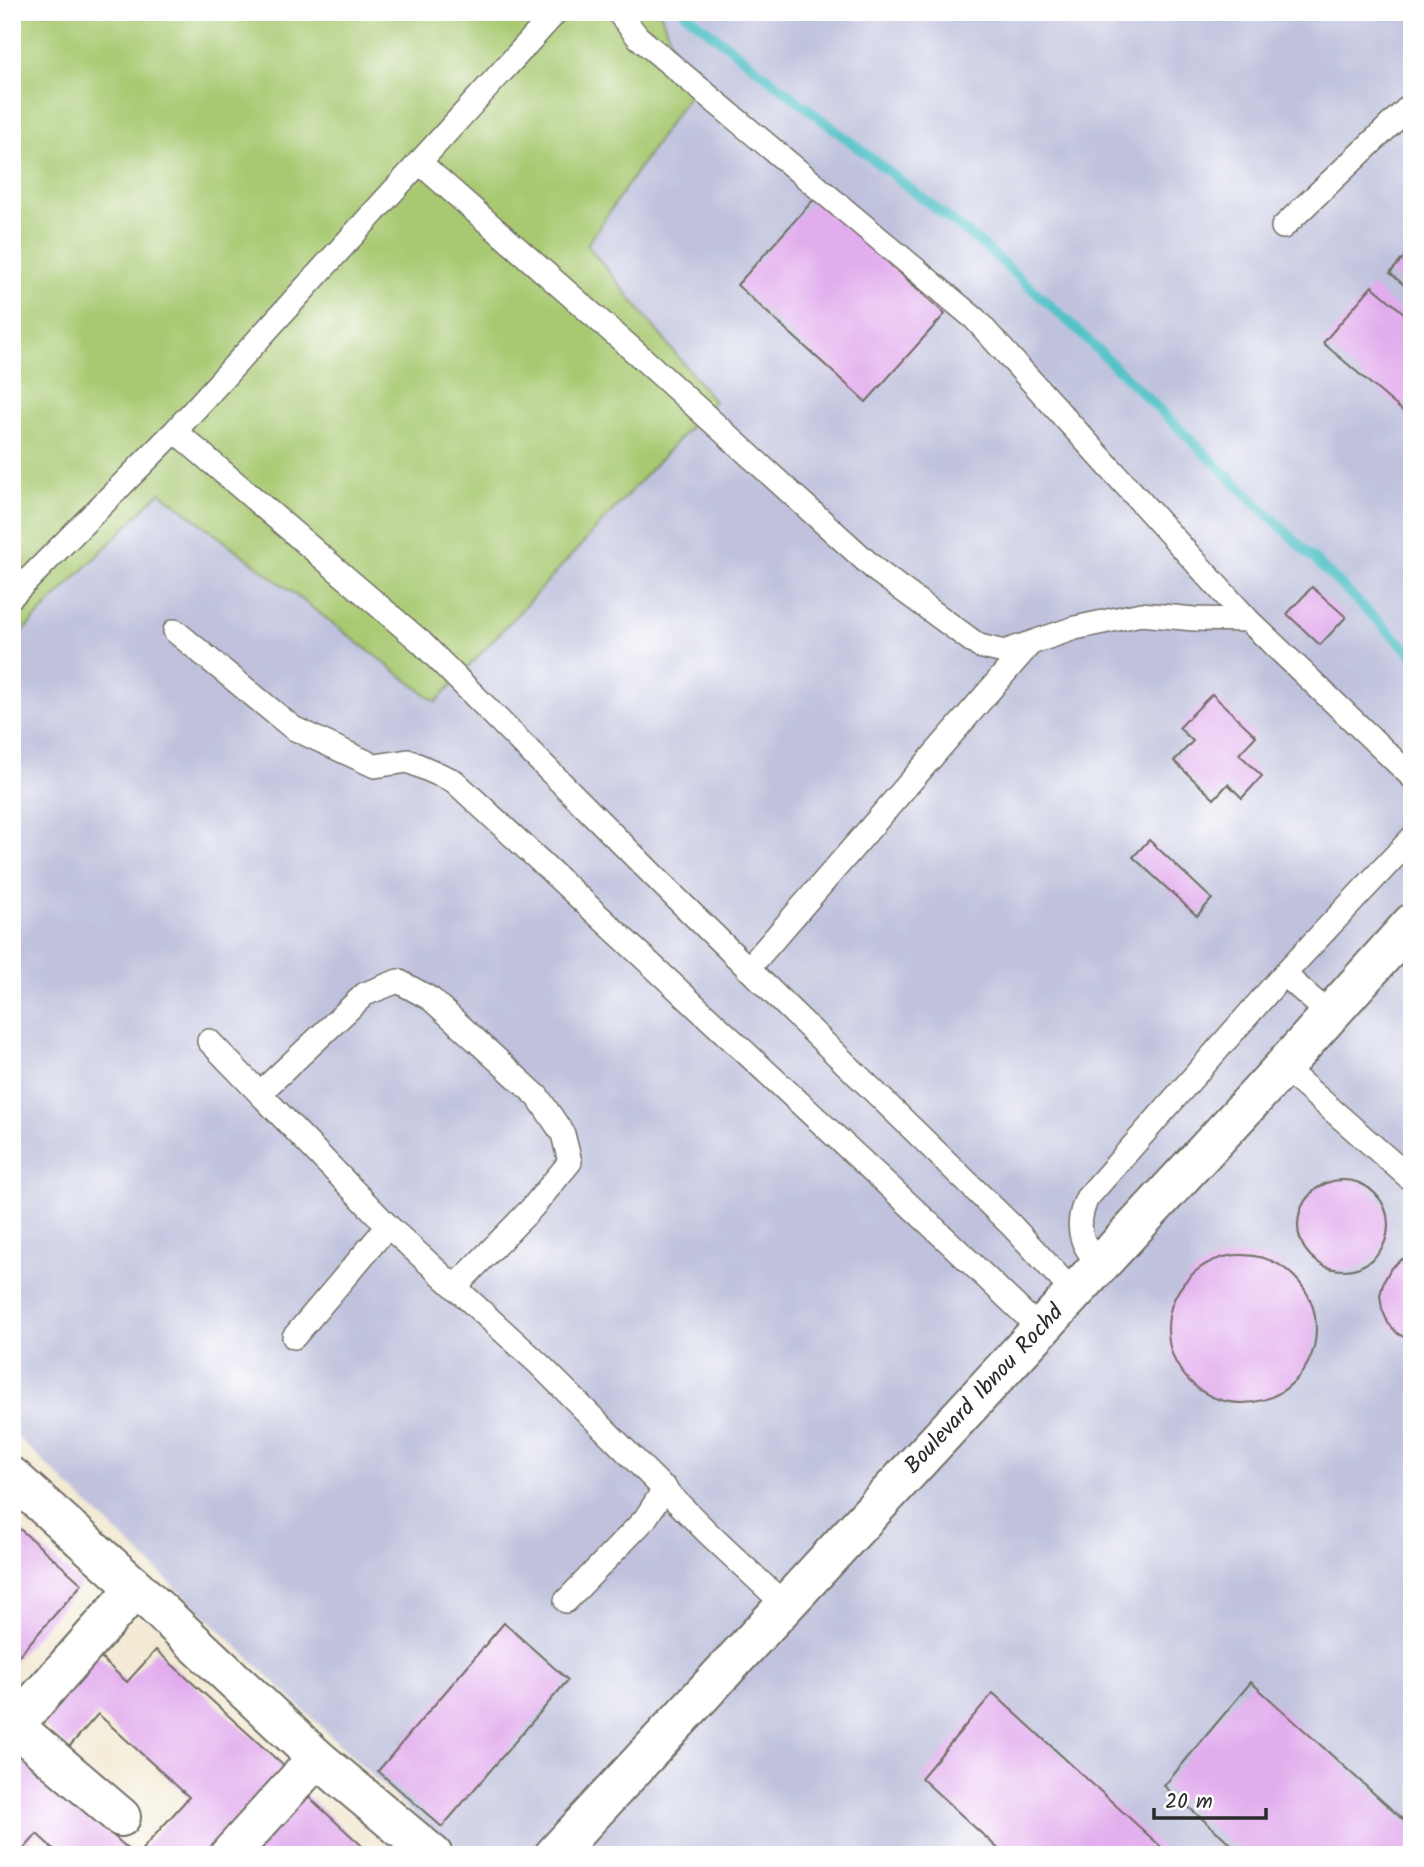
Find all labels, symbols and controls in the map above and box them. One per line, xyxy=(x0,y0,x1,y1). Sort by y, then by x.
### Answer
street label: Boulevard Ibnou Rochd xyxy=(896,1296,1073,1483)
scale bar xyxy=(1154,1776,1266,1820)
text: 20 m xyxy=(1165,1786,1213,1819)

